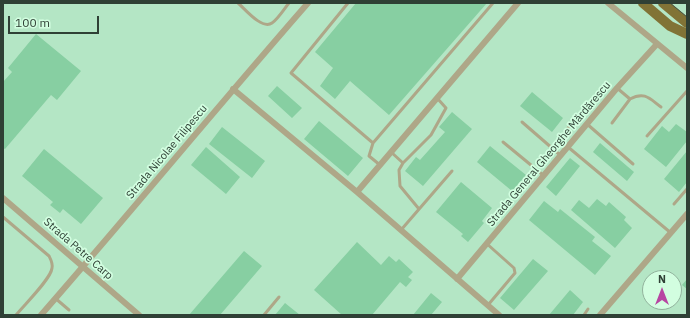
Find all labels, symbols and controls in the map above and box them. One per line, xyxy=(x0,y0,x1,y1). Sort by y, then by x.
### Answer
scale bar xyxy=(10,8,101,34)
text: 100 m xyxy=(15,15,50,30)
street label: Strada General Gheorghe Mărdărescu xyxy=(484,79,614,229)
street label: Strada Nicolae Filipescu xyxy=(124,102,210,202)
street label: Strada Petre Carp xyxy=(41,215,115,283)
north arrow xyxy=(642,270,682,310)
text: N xyxy=(658,272,666,286)

